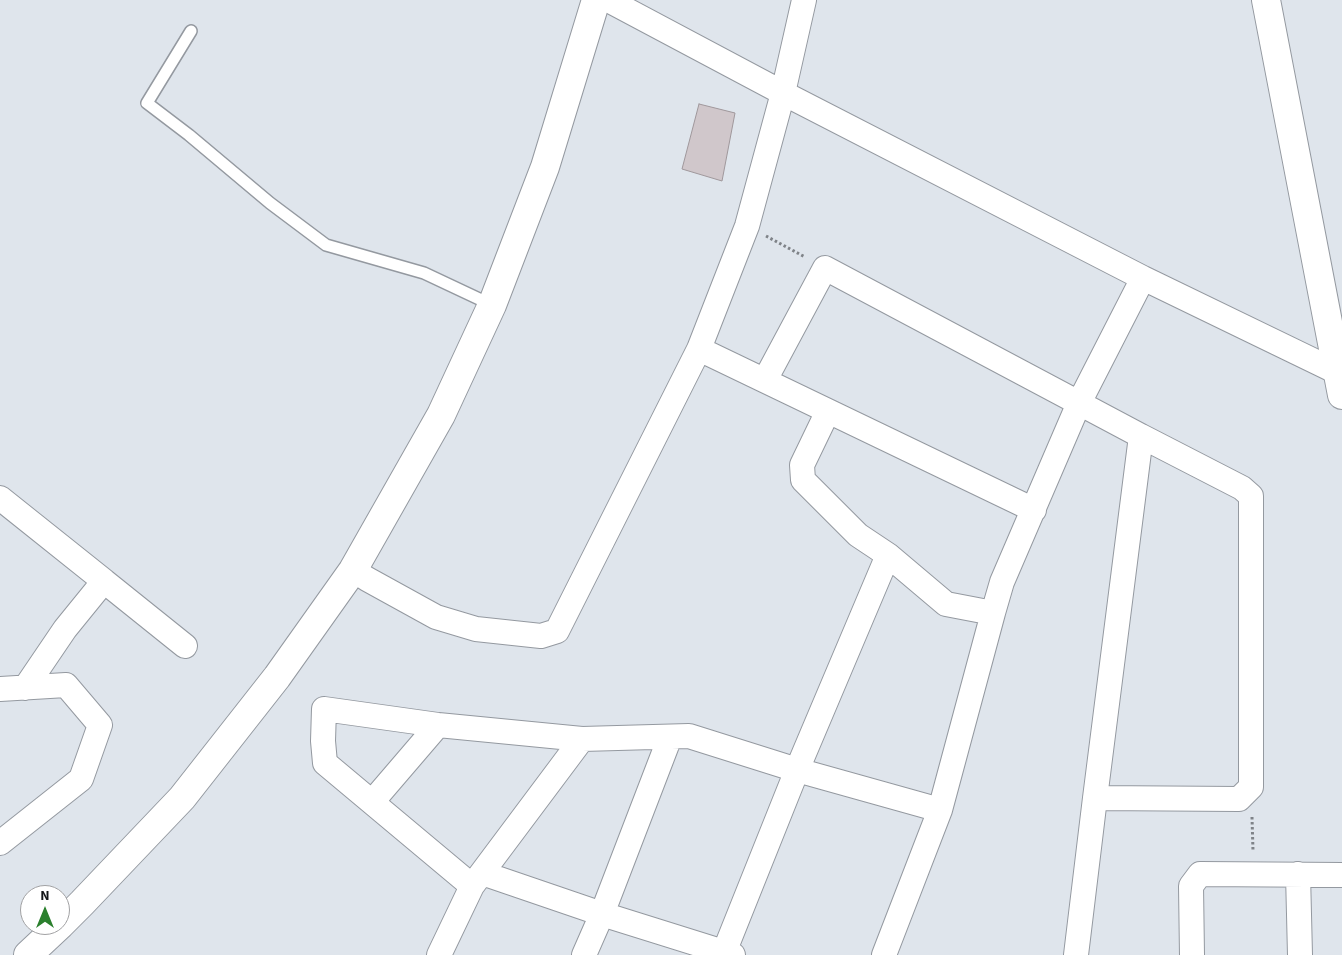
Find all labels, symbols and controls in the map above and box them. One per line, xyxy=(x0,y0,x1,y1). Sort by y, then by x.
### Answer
north arrow xyxy=(20,885,70,935)
text: N xyxy=(40,886,50,906)

